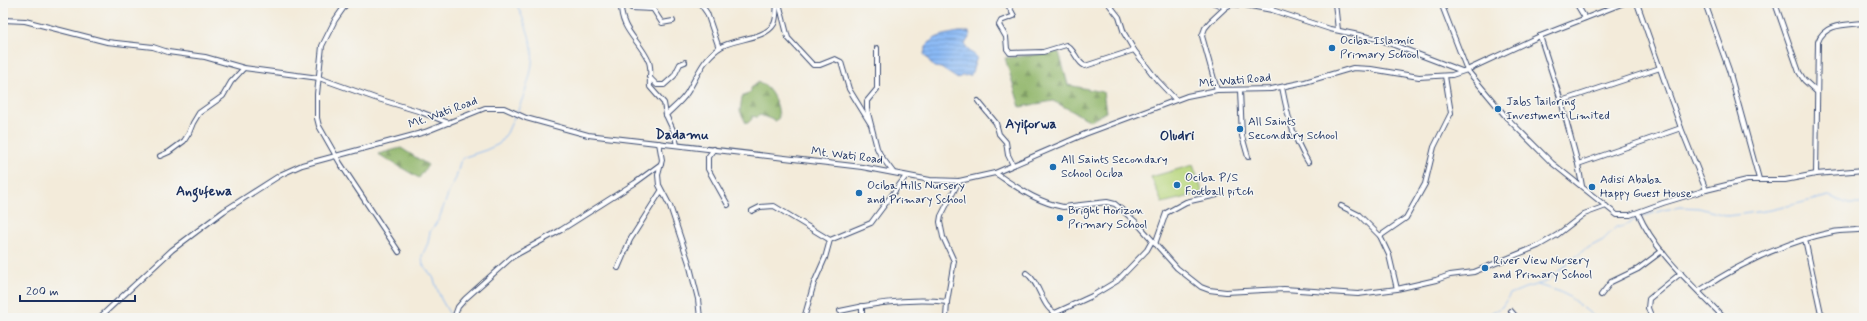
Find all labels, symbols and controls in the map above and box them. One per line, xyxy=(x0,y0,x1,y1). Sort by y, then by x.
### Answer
place label: Ociba Islamic Primary School xyxy=(1340,33,1419,63)
marker: Ociba Islamic Primary School xyxy=(1327,43,1337,53)
street label: Mt. Wati Road xyxy=(1198,70,1272,92)
street label: Mt. Wati Road xyxy=(406,93,480,133)
place label: Jabs Tailoring Investment Limited xyxy=(1506,94,1610,124)
marker: Jabs Tailoring Investment Limited xyxy=(1493,104,1503,114)
place label: All Saints Secondary School xyxy=(1248,114,1338,144)
district label: Ayiforwa xyxy=(1005,115,1057,135)
marker: All Saints Secondary School xyxy=(1235,124,1245,134)
district label: Dadamu xyxy=(655,126,709,144)
district label: Oludri xyxy=(1160,127,1194,145)
street label: Mt. Wati Road xyxy=(810,144,884,168)
place label: All Saints Secondary School Ociba xyxy=(1061,152,1167,182)
marker: All Saints Secondary School Ociba xyxy=(1048,162,1058,172)
place label: Ociba P/S Football pitch xyxy=(1185,170,1254,200)
place label: Adisi Ababa Happy Guest House xyxy=(1600,172,1692,202)
place label: Ociba Hills Nursery and Primary School xyxy=(867,178,966,208)
marker: Ociba P/S Football pitch xyxy=(1172,180,1182,190)
district label: Angufewa xyxy=(176,182,232,203)
marker: Adisi Ababa Happy Guest House xyxy=(1587,182,1597,192)
marker: Ociba Hills Nursery and Primary School xyxy=(854,188,864,198)
place label: Bright Horizon Primary School xyxy=(1068,203,1147,233)
marker: Bright Horizon Primary School xyxy=(1055,213,1065,223)
place label: River View Nursery and Primary School xyxy=(1493,253,1592,283)
marker: River View Nursery and Primary School xyxy=(1480,263,1490,273)
scale bar xyxy=(20,277,135,303)
text: 200 m xyxy=(26,284,59,300)

